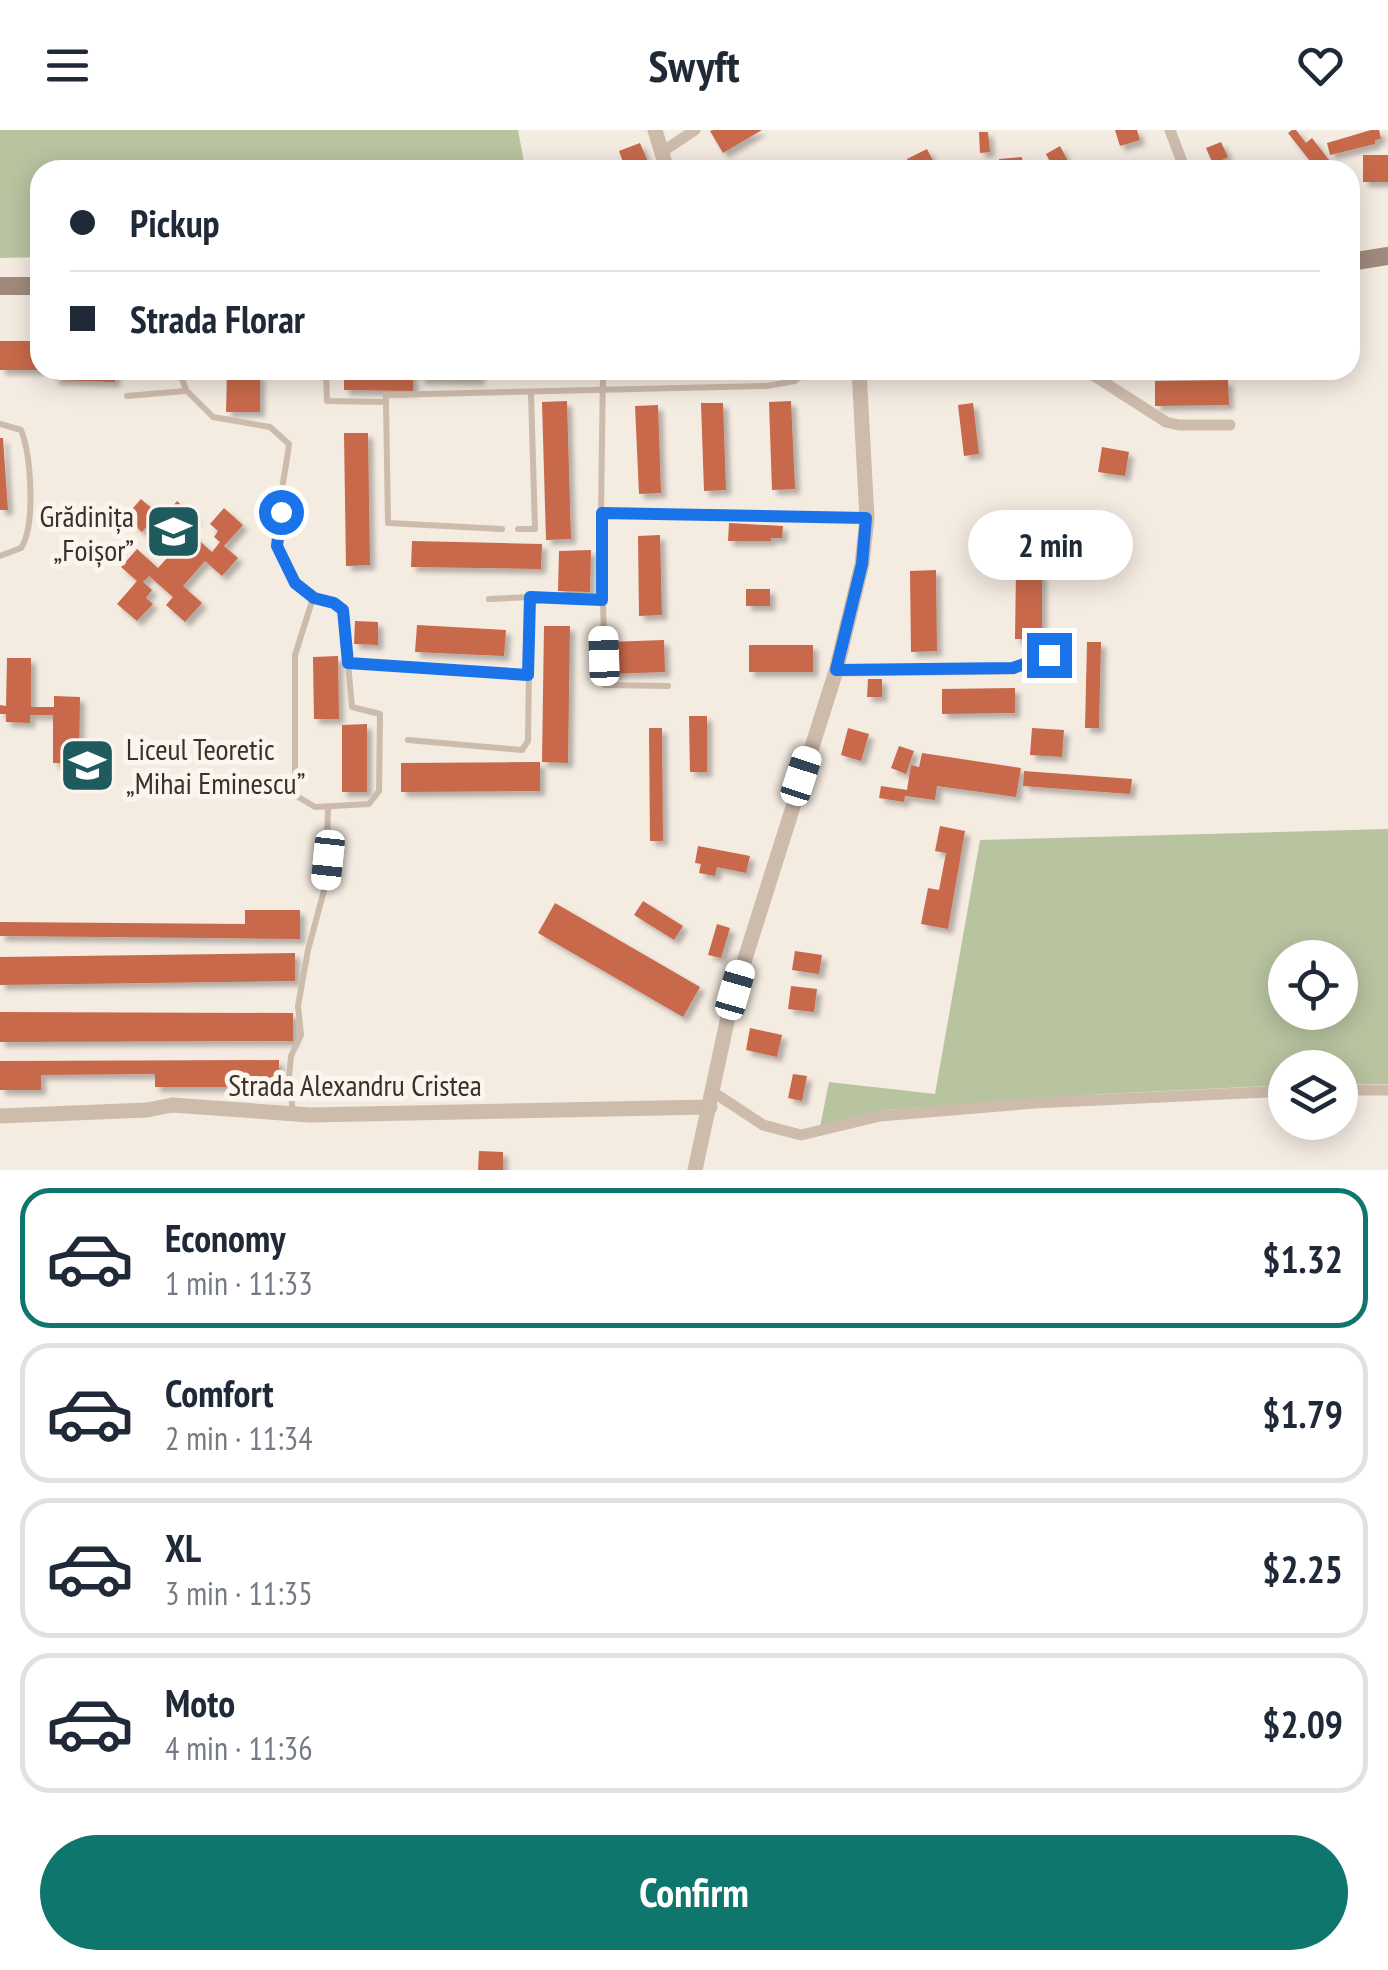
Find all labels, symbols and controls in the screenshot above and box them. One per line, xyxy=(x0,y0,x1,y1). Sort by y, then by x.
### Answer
text: Swyft xyxy=(649,36,740,94)
icon: menu xyxy=(40,38,95,93)
icon: heart xyxy=(1293,38,1348,93)
text: Pickup xyxy=(130,198,220,247)
text: Strada Florar xyxy=(130,294,305,343)
route start xyxy=(259,490,304,535)
place label: Grădinița „Foișor” xyxy=(40,496,134,569)
school or university icon: Grădinița „Foișor” xyxy=(143,502,203,562)
callout: 2 min xyxy=(966,510,1132,580)
text: 2 min xyxy=(1018,524,1083,566)
car xyxy=(588,625,620,687)
route end xyxy=(1027,633,1072,678)
place label: Liceul Teoretic „Mihai Eminescu” xyxy=(126,729,305,802)
school or university icon: Liceul Teoretic „Mihai Eminescu” xyxy=(57,735,117,795)
car xyxy=(777,743,825,809)
car xyxy=(310,829,346,891)
map controls xyxy=(1268,940,1358,1140)
button: locate xyxy=(1268,940,1358,1030)
car xyxy=(712,957,758,1023)
button: layers xyxy=(1268,1050,1358,1140)
street label: Strada Alexandru Cristea xyxy=(228,1065,482,1104)
icon: car xyxy=(45,1213,135,1303)
text: Economy xyxy=(165,1213,285,1262)
text: $1.32 xyxy=(1262,1234,1343,1283)
text: 1 min · 11:33 xyxy=(165,1262,313,1304)
icon: car xyxy=(45,1368,135,1458)
text: Comfort xyxy=(165,1368,274,1417)
text: $1.79 xyxy=(1262,1389,1343,1438)
text: 2 min · 11:34 xyxy=(165,1417,313,1459)
icon: car xyxy=(45,1523,135,1613)
text: XL xyxy=(165,1523,201,1572)
text: $2.25 xyxy=(1262,1544,1343,1593)
text: 3 min · 11:35 xyxy=(165,1572,313,1614)
icon: car xyxy=(45,1678,135,1768)
text: Moto xyxy=(165,1678,235,1727)
text: $2.09 xyxy=(1262,1699,1343,1748)
text: 4 min · 11:36 xyxy=(165,1727,313,1769)
button: Confirm xyxy=(40,1835,1348,1950)

